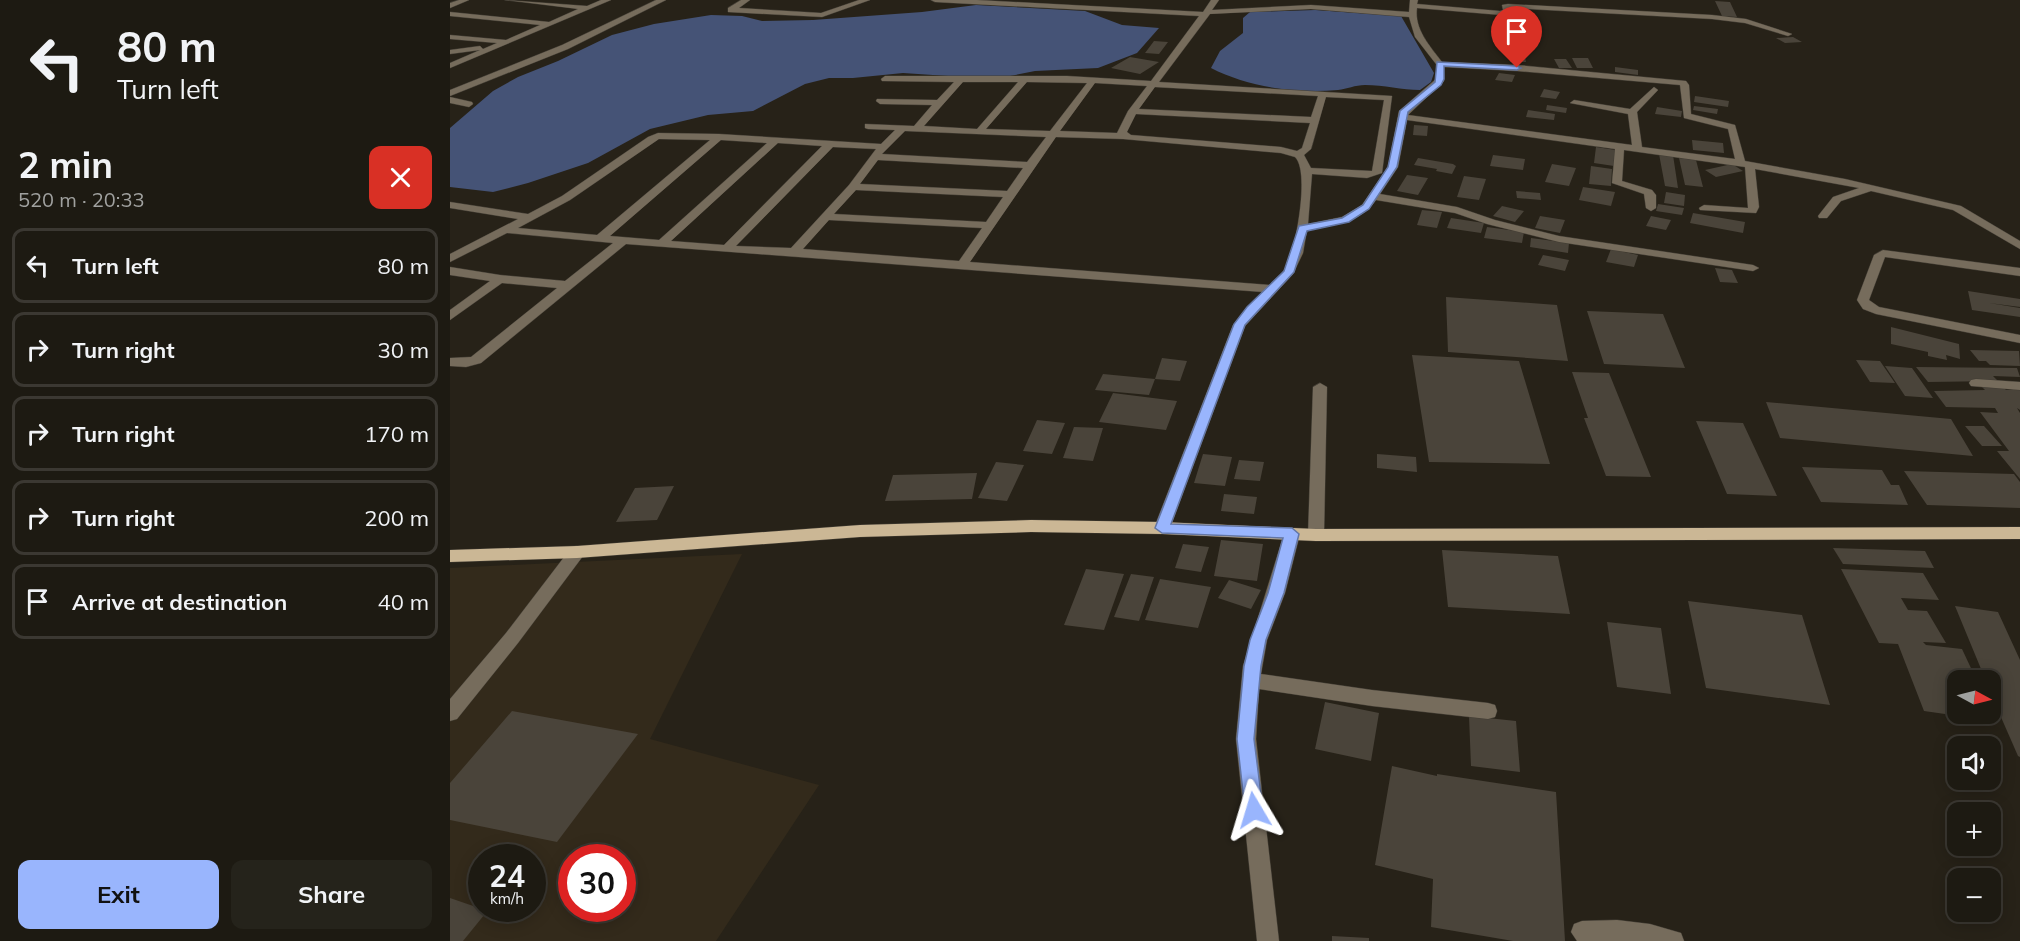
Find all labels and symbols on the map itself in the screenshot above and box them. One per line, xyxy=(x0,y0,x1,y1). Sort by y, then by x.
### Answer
pin xyxy=(1491,6,1542,68)
north arrow xyxy=(1947,670,2001,724)
position arrow xyxy=(1222,778,1286,842)
speed limit sign: 30 xyxy=(558,844,636,922)

